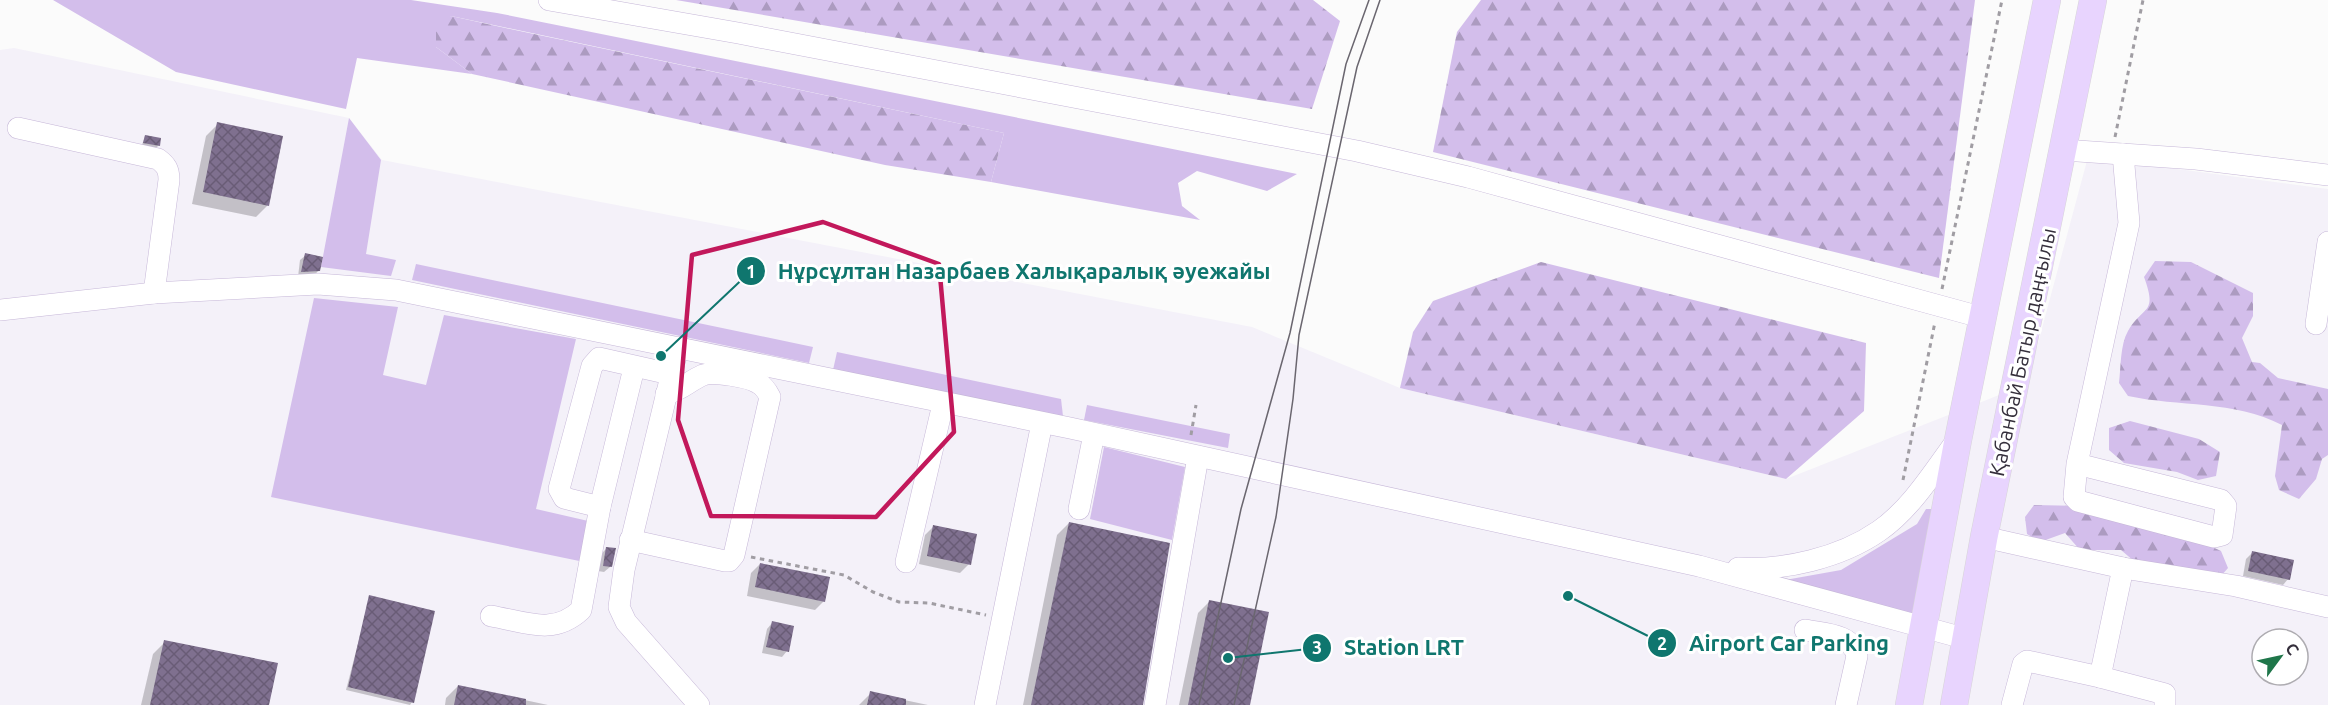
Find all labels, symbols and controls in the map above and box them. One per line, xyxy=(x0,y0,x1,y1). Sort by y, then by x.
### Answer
street label: Қабанбай Батыр даңғылы xyxy=(1984,226,2060,478)
callout: Нұрсұлтан Назарбаев Халықаралық әуежайы xyxy=(736,251,1282,291)
text: Нұрсұлтан Назарбаев Халықаралық әуежайы xyxy=(778,258,1270,283)
text: 1 xyxy=(746,261,756,281)
callout: Airport Car Parking xyxy=(1647,623,1901,663)
north arrow xyxy=(2250,627,2310,687)
callout: Station LRT xyxy=(1302,628,1476,668)
text: Airport Car Parking xyxy=(1689,630,1889,655)
text: 2 xyxy=(1657,633,1667,653)
text: Station LRT xyxy=(1344,634,1464,659)
text: 3 xyxy=(1312,637,1322,657)
text: С xyxy=(2282,640,2303,658)

